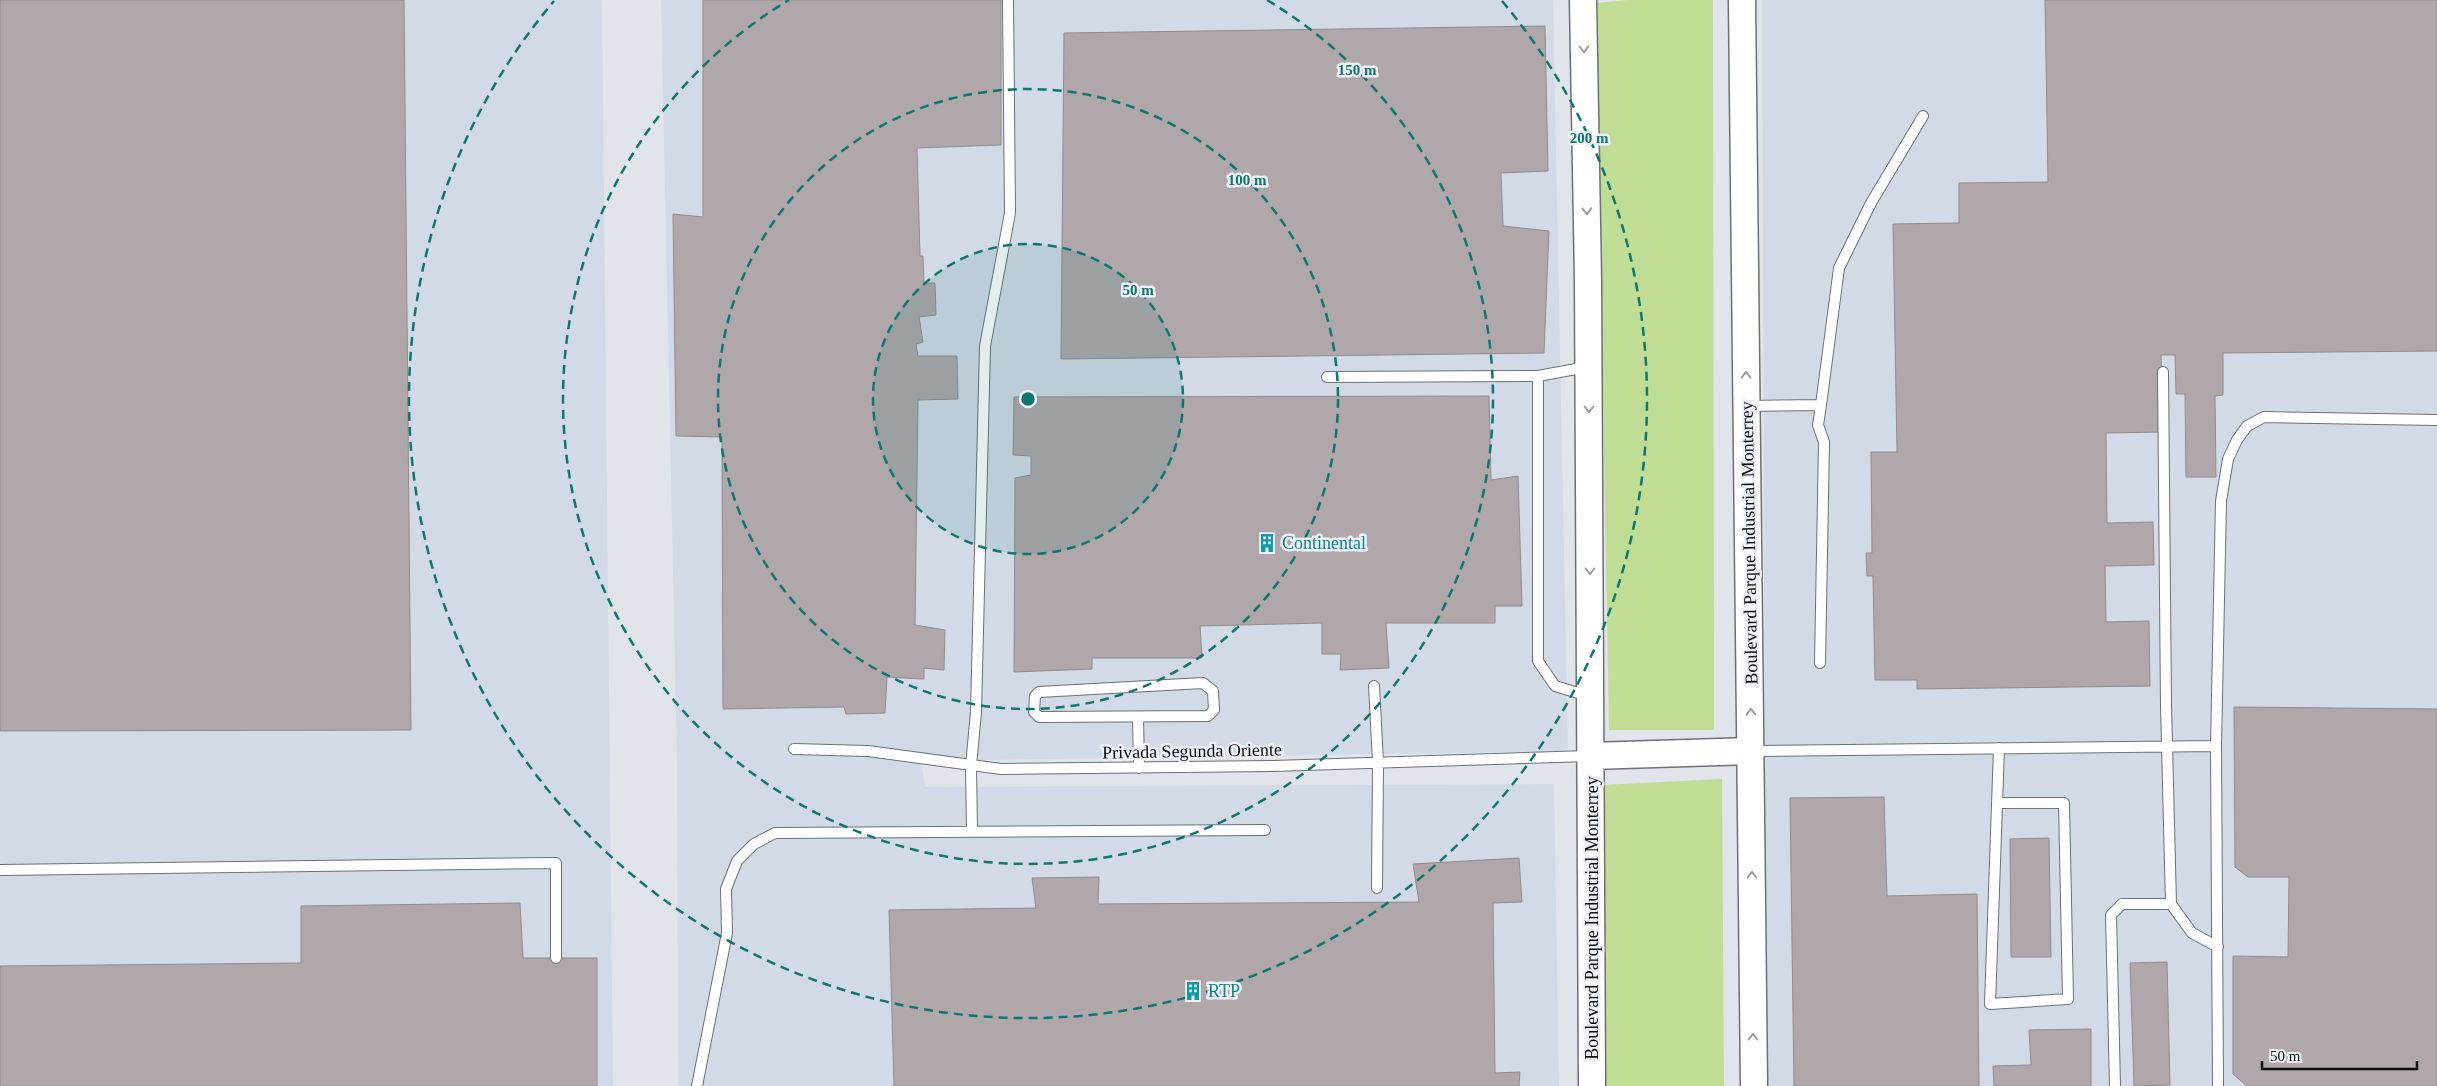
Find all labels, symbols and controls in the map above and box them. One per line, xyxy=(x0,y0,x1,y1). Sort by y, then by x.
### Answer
one-way arrow xyxy=(1578,45,1589,53)
text: 150 m xyxy=(1338,62,1377,78)
text: 200 m xyxy=(1570,130,1609,146)
text: 100 m xyxy=(1228,172,1267,188)
one-way arrow xyxy=(1581,207,1592,215)
text: 50 m xyxy=(1122,282,1154,298)
one-way arrow xyxy=(1741,371,1751,378)
centre of rings xyxy=(1019,390,1037,408)
street label: Boulevard Parque Industrial Monterrey xyxy=(1737,401,1761,685)
one-way arrow xyxy=(1584,405,1594,413)
building icon: Continental xyxy=(1256,532,1278,554)
place label: Continental xyxy=(1282,533,1366,553)
one-way arrow xyxy=(1585,568,1595,575)
one-way arrow xyxy=(1746,708,1756,716)
street label: Privada Segunda Oriente xyxy=(1102,739,1282,763)
street label: Boulevard Parque Industrial Monterrey xyxy=(1582,776,1602,1060)
one-way arrow xyxy=(1747,871,1757,878)
building icon: RTP xyxy=(1182,980,1204,1002)
place label: RTP xyxy=(1208,981,1240,1001)
one-way arrow xyxy=(1748,1033,1758,1041)
scale bar xyxy=(2262,1038,2417,1070)
text: 50 m xyxy=(2270,1048,2301,1064)

